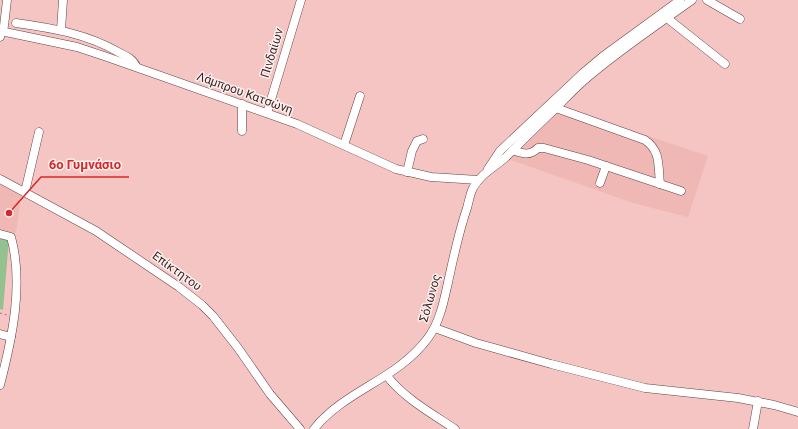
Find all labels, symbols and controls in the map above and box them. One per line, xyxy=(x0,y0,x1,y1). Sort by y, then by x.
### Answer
street label: Πινδαίων xyxy=(258,26,286,79)
street label: Λάμπρου Κατσώνη xyxy=(195,69,295,117)
callout: 6ο Γυμνάσιο xyxy=(41,152,129,177)
text: 6ο Γυμνάσιο xyxy=(49,157,121,172)
street label: Επίκτητου xyxy=(150,249,204,293)
street label: Σόλωνος xyxy=(416,272,444,324)

